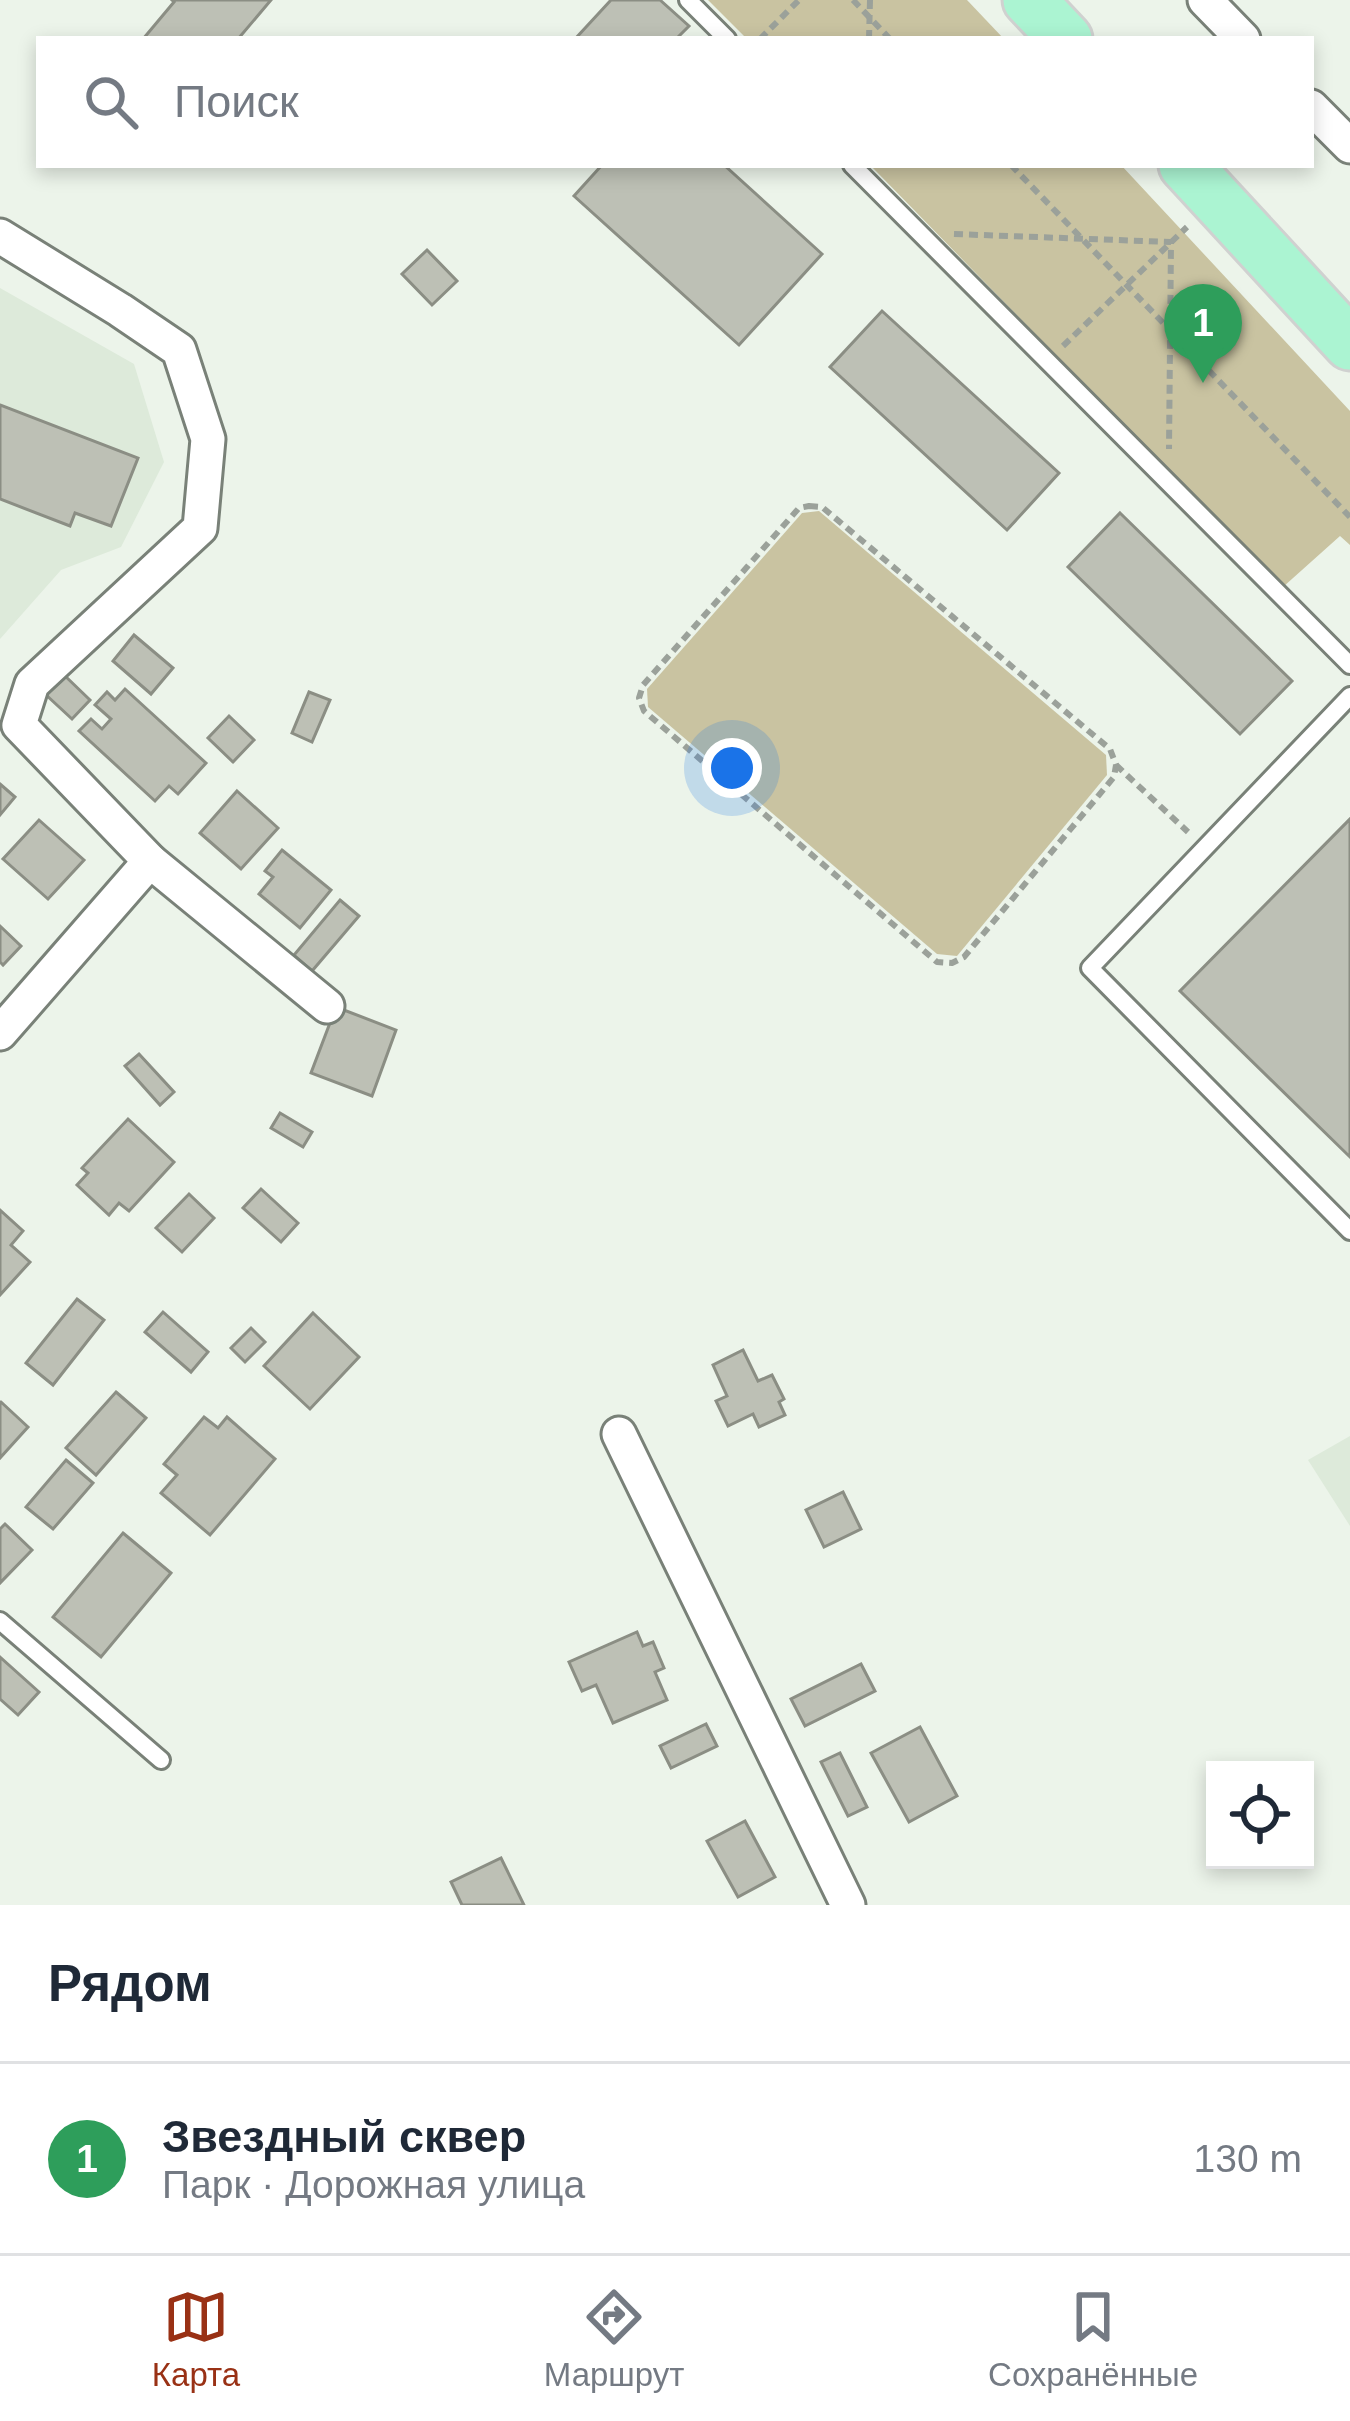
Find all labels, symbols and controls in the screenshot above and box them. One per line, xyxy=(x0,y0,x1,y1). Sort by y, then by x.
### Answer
search box xyxy=(36,36,1314,168)
icon: search xyxy=(78,69,144,135)
text: Поиск xyxy=(174,76,299,127)
pin: 1 xyxy=(1164,284,1242,383)
your location xyxy=(702,738,762,798)
map controls xyxy=(1206,1761,1314,1869)
button: locate xyxy=(1206,1761,1314,1869)
text: Рядом xyxy=(48,1955,212,2012)
text: Звездный сквер xyxy=(162,2111,526,2162)
text: 1 xyxy=(76,2137,98,2180)
text: 130 m xyxy=(1194,2137,1302,2180)
text: Парк · Дорожная улица xyxy=(162,2163,585,2206)
tab: Карта xyxy=(152,2284,240,2394)
tab: Маршрут xyxy=(544,2284,684,2394)
tab: Сохранённые xyxy=(988,2284,1198,2394)

